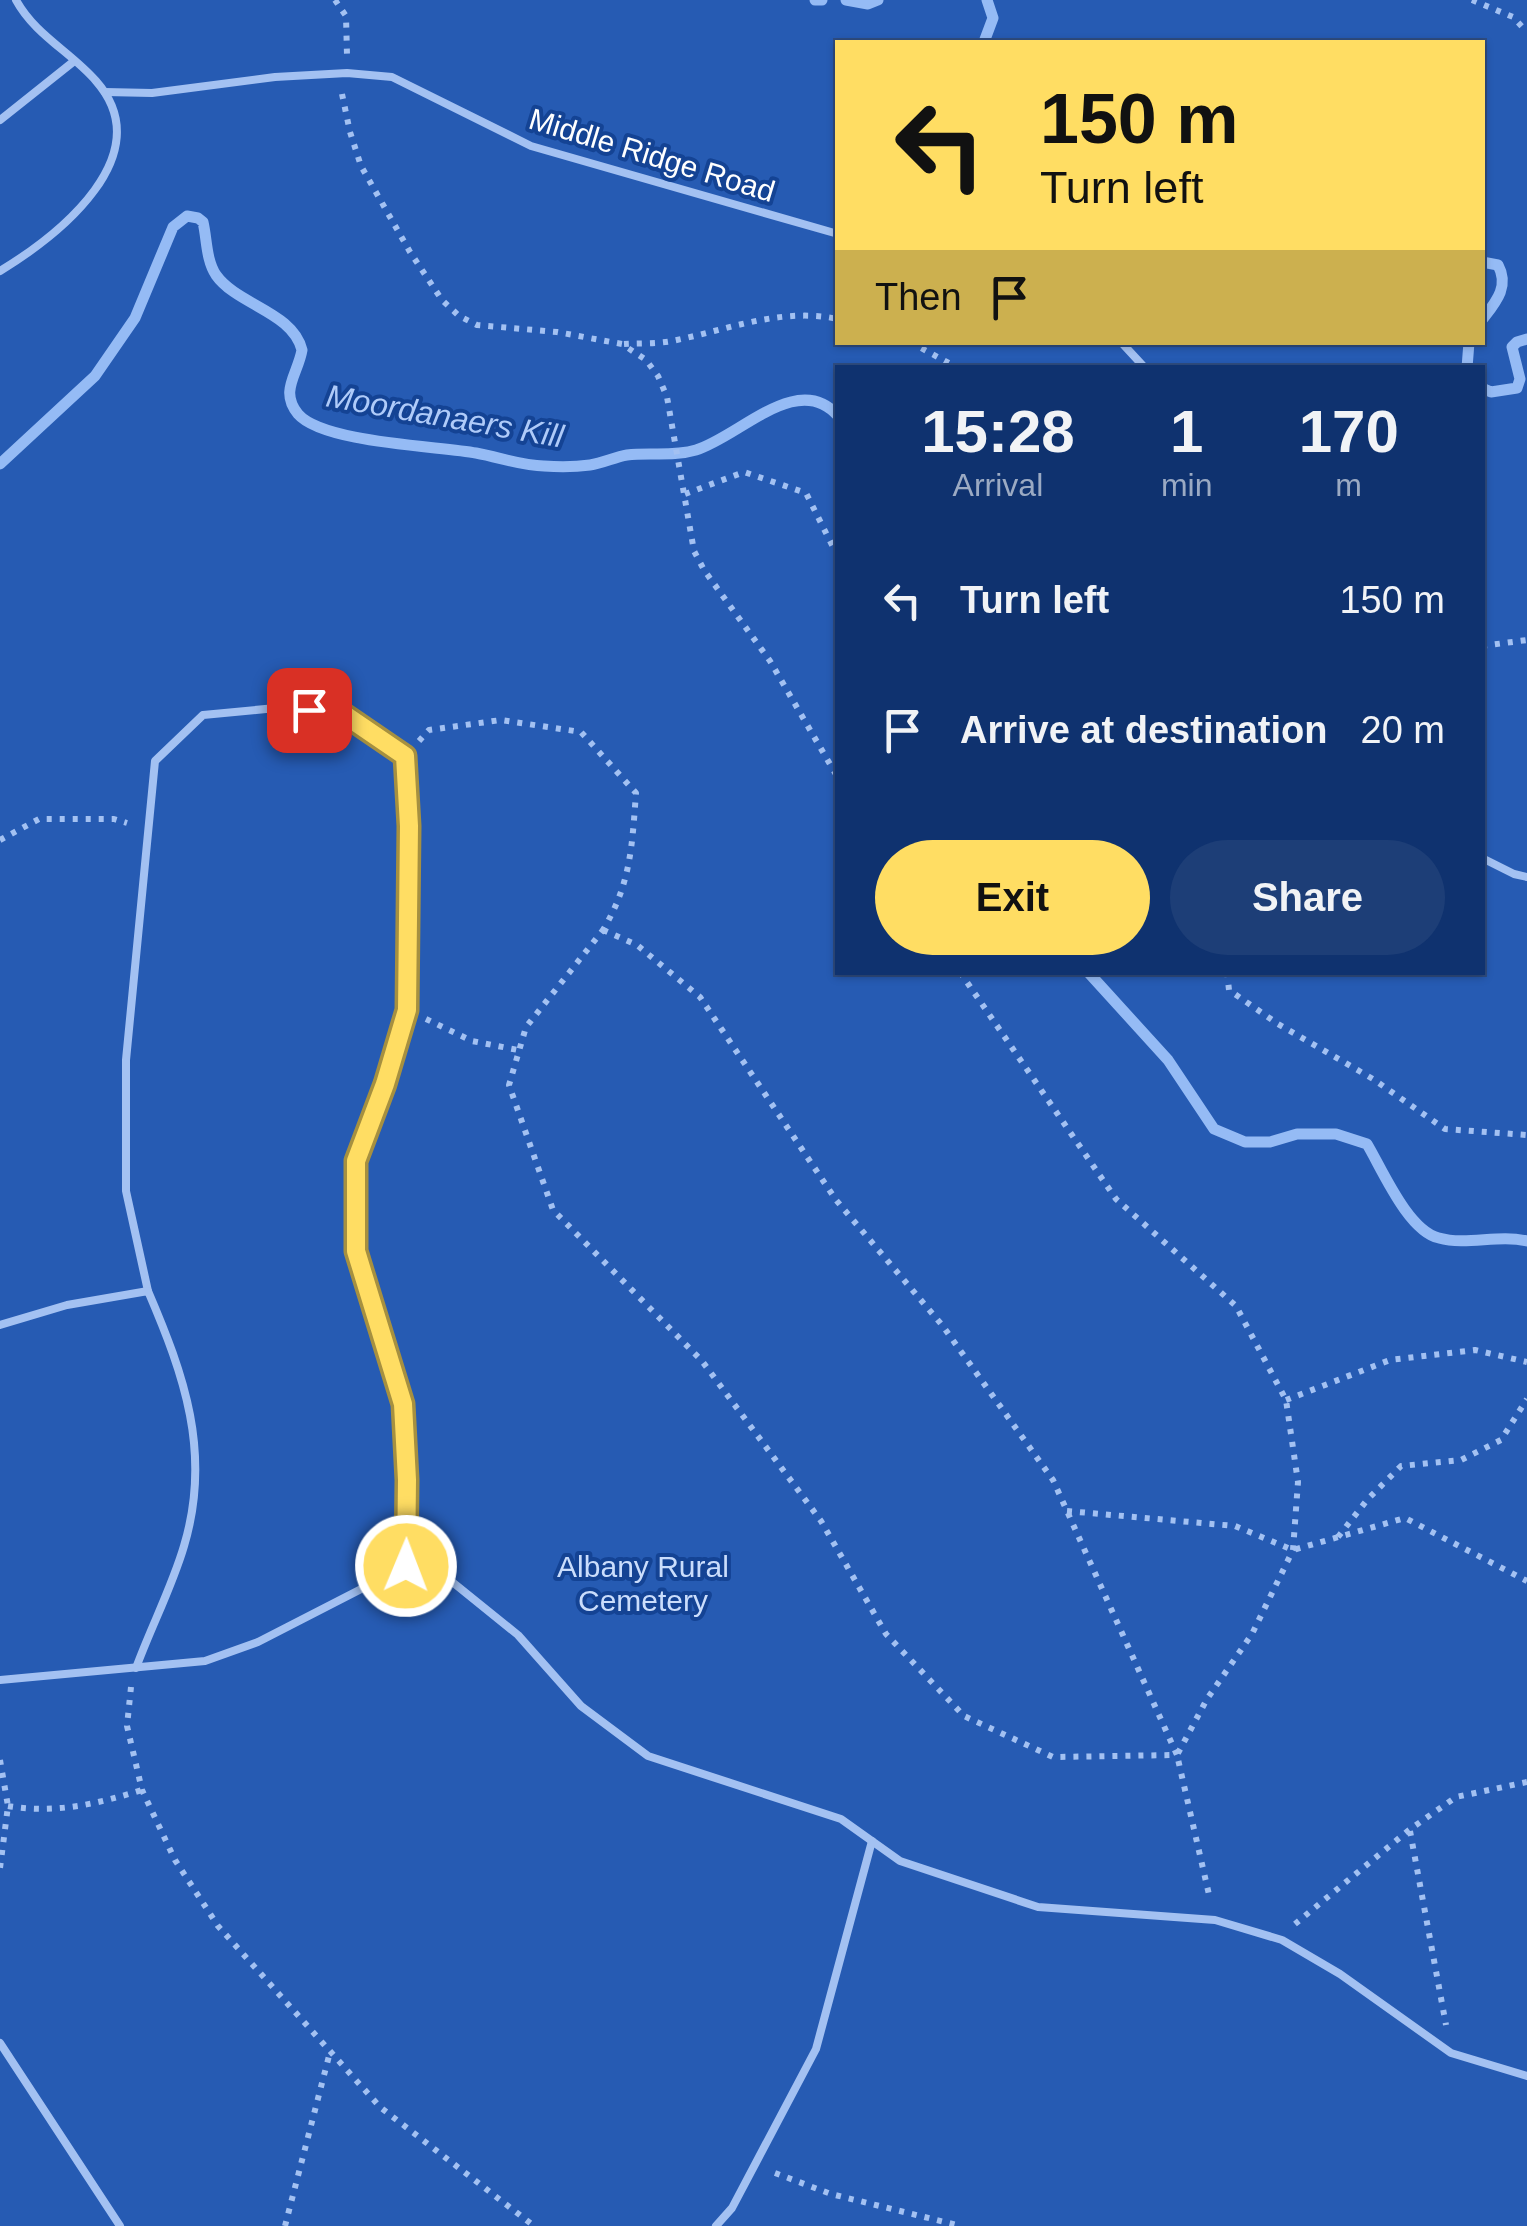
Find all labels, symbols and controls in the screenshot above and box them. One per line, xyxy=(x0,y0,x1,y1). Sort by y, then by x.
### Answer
icon: left xyxy=(875,80,1005,210)
text: 150 m xyxy=(1040,80,1238,158)
street label: Middle Ridge Road xyxy=(525,102,779,208)
text: Turn left xyxy=(1040,162,1203,213)
icon: arrive xyxy=(982,270,1037,325)
text: Then xyxy=(875,276,962,318)
water label: Moordanaers Kill xyxy=(324,377,567,455)
text: 15:28 xyxy=(921,398,1075,465)
text: 1 xyxy=(1170,398,1203,465)
text: 170 xyxy=(1299,398,1399,465)
text: Arrival xyxy=(953,467,1043,503)
text: min xyxy=(1161,467,1212,503)
text: m xyxy=(1335,467,1362,503)
icon: left xyxy=(875,573,930,628)
text: Turn left xyxy=(960,579,1109,621)
text: 150 m xyxy=(1339,579,1445,621)
pin xyxy=(267,668,352,753)
icon: arrive xyxy=(282,683,337,738)
icon: arrive xyxy=(875,703,930,758)
text: Arrive at destination xyxy=(960,709,1327,751)
text: 20 m xyxy=(1361,709,1445,751)
button: Exit xyxy=(875,840,1150,955)
button: Share xyxy=(1170,840,1445,955)
position arrow xyxy=(354,1514,458,1618)
park label: Albany Rural Cemetery xyxy=(557,1550,729,1617)

